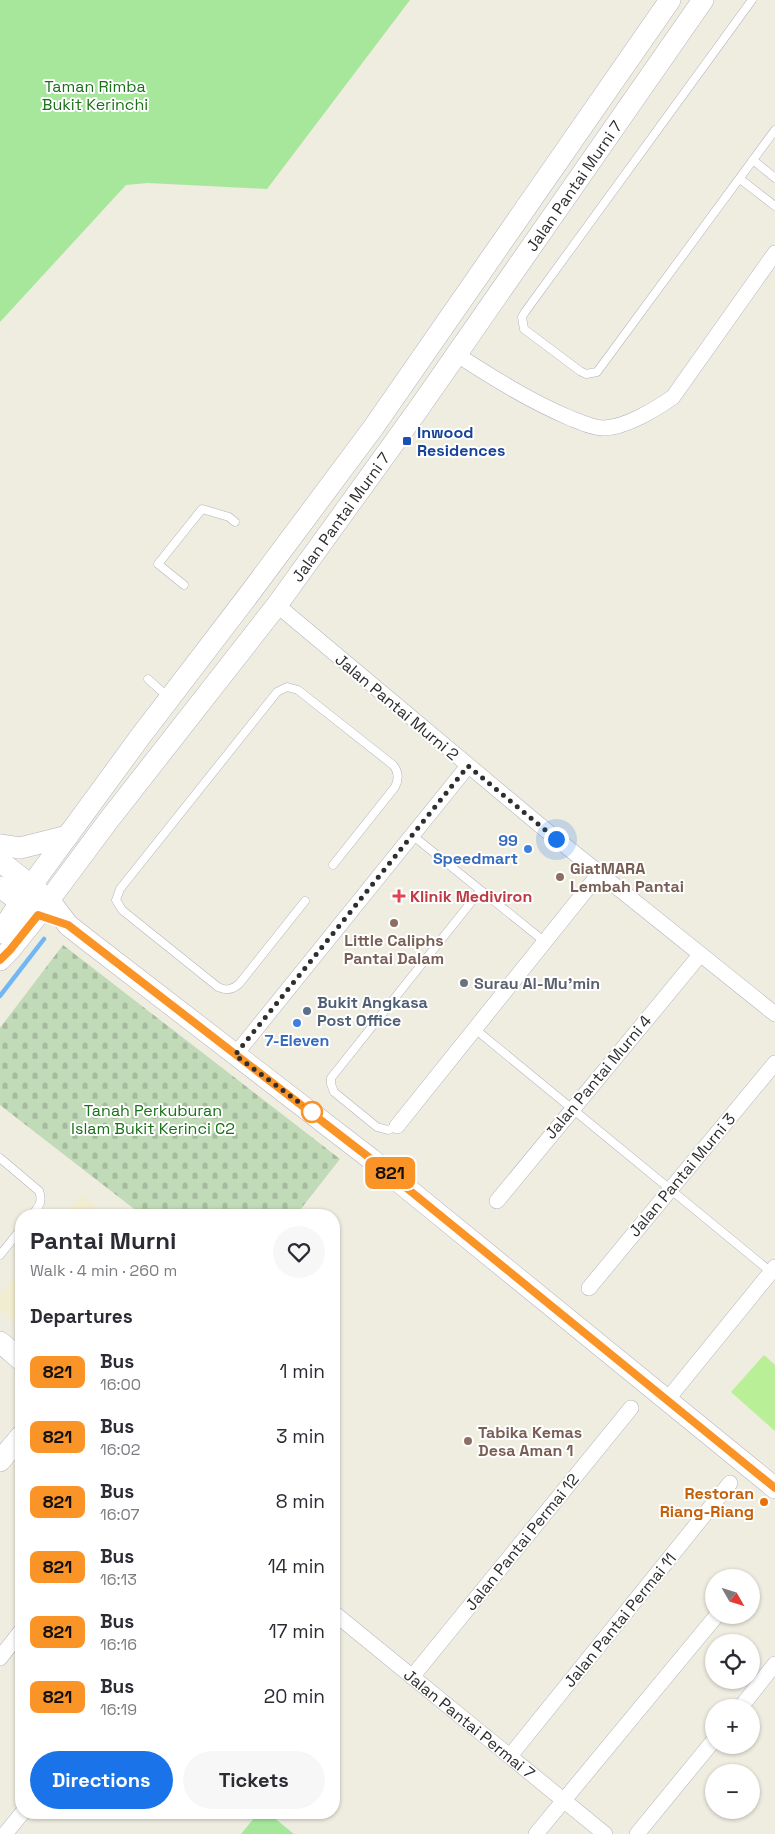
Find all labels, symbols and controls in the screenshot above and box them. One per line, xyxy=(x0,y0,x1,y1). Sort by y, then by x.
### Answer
park label: Taman Rimba Bukit Kerinchi xyxy=(42,76,148,115)
street label: Jalan Pantai Murni 7 xyxy=(521,116,627,255)
place label: Inwood Residences xyxy=(417,422,505,461)
marker: Inwood Residences xyxy=(401,435,413,447)
street label: Jalan Pantai Murni 7 xyxy=(287,448,394,586)
street label: Jalan Pantai Murni 2 xyxy=(331,649,463,765)
your location xyxy=(544,827,569,852)
place label: 99 Speedmart xyxy=(433,830,518,869)
marker: 99 Speedmart xyxy=(522,843,534,855)
place label: GiatMARA Lembah Pantai xyxy=(570,858,684,897)
marker: GiatMARA Lembah Pantai xyxy=(554,871,566,883)
place label: Klinik Mediviron xyxy=(410,886,532,907)
marker: Klinik Mediviron xyxy=(392,889,406,903)
marker: Little Caliphs Pantai Dalam xyxy=(388,917,400,929)
place label: Little Caliphs Pantai Dalam xyxy=(344,930,444,969)
place label: Surau Al-Mu'min xyxy=(474,973,600,994)
marker: Surau Al-Mu'min xyxy=(458,977,470,989)
place label: Bukit Angkasa Post Office xyxy=(317,992,428,1031)
marker: Bukit Angkasa Post Office xyxy=(301,1005,313,1017)
street label: Jalan Pantai Murni 4 xyxy=(540,1011,656,1143)
marker: 7-Eleven xyxy=(291,1017,303,1029)
place label: 7-Eleven xyxy=(265,1030,329,1051)
park label: Tanah Perkuburan Islam Bukit Kerinci C2 xyxy=(71,1100,235,1139)
unlabelled marker xyxy=(301,1101,323,1123)
street label: Jalan Pantai Murni 3 xyxy=(624,1109,740,1241)
line badge: 821 xyxy=(361,1157,419,1189)
text: 821 xyxy=(375,1161,405,1184)
text: Pantai Murni xyxy=(30,1225,177,1256)
button: heart xyxy=(273,1226,325,1278)
text: Walk · 4 min · 260 m xyxy=(30,1260,177,1281)
text: Departures xyxy=(30,1304,133,1329)
text: Bus xyxy=(100,1349,134,1374)
text: 1 min xyxy=(280,1359,325,1384)
text: 821 xyxy=(43,1360,72,1383)
text: 16:00 xyxy=(100,1374,141,1395)
text: Bus xyxy=(100,1414,134,1439)
place label: Tabika Kemas Desa Aman 1 xyxy=(478,1422,582,1461)
text: 3 min xyxy=(276,1424,325,1449)
text: 821 xyxy=(43,1425,72,1448)
marker: Tabika Kemas Desa Aman 1 xyxy=(462,1435,474,1447)
text: 16:02 xyxy=(100,1439,140,1460)
street label: Jalan Pantai Permai 12 xyxy=(460,1469,584,1615)
text: Bus xyxy=(100,1479,134,1504)
place label: Restoran Riang-Riang xyxy=(660,1483,754,1522)
text: 8 min xyxy=(276,1489,325,1514)
text: 821 xyxy=(43,1490,72,1513)
marker: Restoran Riang-Riang xyxy=(758,1496,770,1508)
text: 16:07 xyxy=(100,1504,140,1525)
text: Bus xyxy=(100,1544,134,1569)
street label: Jalan Pantai Permai 11 xyxy=(559,1548,681,1692)
text: 14 min xyxy=(268,1554,325,1579)
text: 821 xyxy=(43,1555,72,1578)
text: 16:13 xyxy=(100,1569,137,1590)
north arrow xyxy=(705,1569,760,1624)
map controls xyxy=(705,1569,760,1819)
text: Bus xyxy=(100,1609,134,1634)
text: 17 min xyxy=(269,1619,325,1644)
text: 821 xyxy=(43,1620,72,1643)
text: 16:16 xyxy=(100,1634,137,1655)
button: locate xyxy=(705,1634,760,1689)
street label: Jalan Pantai Permai 7 xyxy=(400,1664,539,1783)
text: Bus xyxy=(100,1674,134,1699)
text: 20 min xyxy=(264,1684,325,1709)
text: 821 xyxy=(43,1685,72,1708)
text: 16:19 xyxy=(100,1699,137,1720)
button: + xyxy=(705,1699,760,1754)
button: Directions xyxy=(30,1751,173,1809)
button: Tickets xyxy=(183,1751,325,1809)
button: − xyxy=(705,1764,760,1819)

